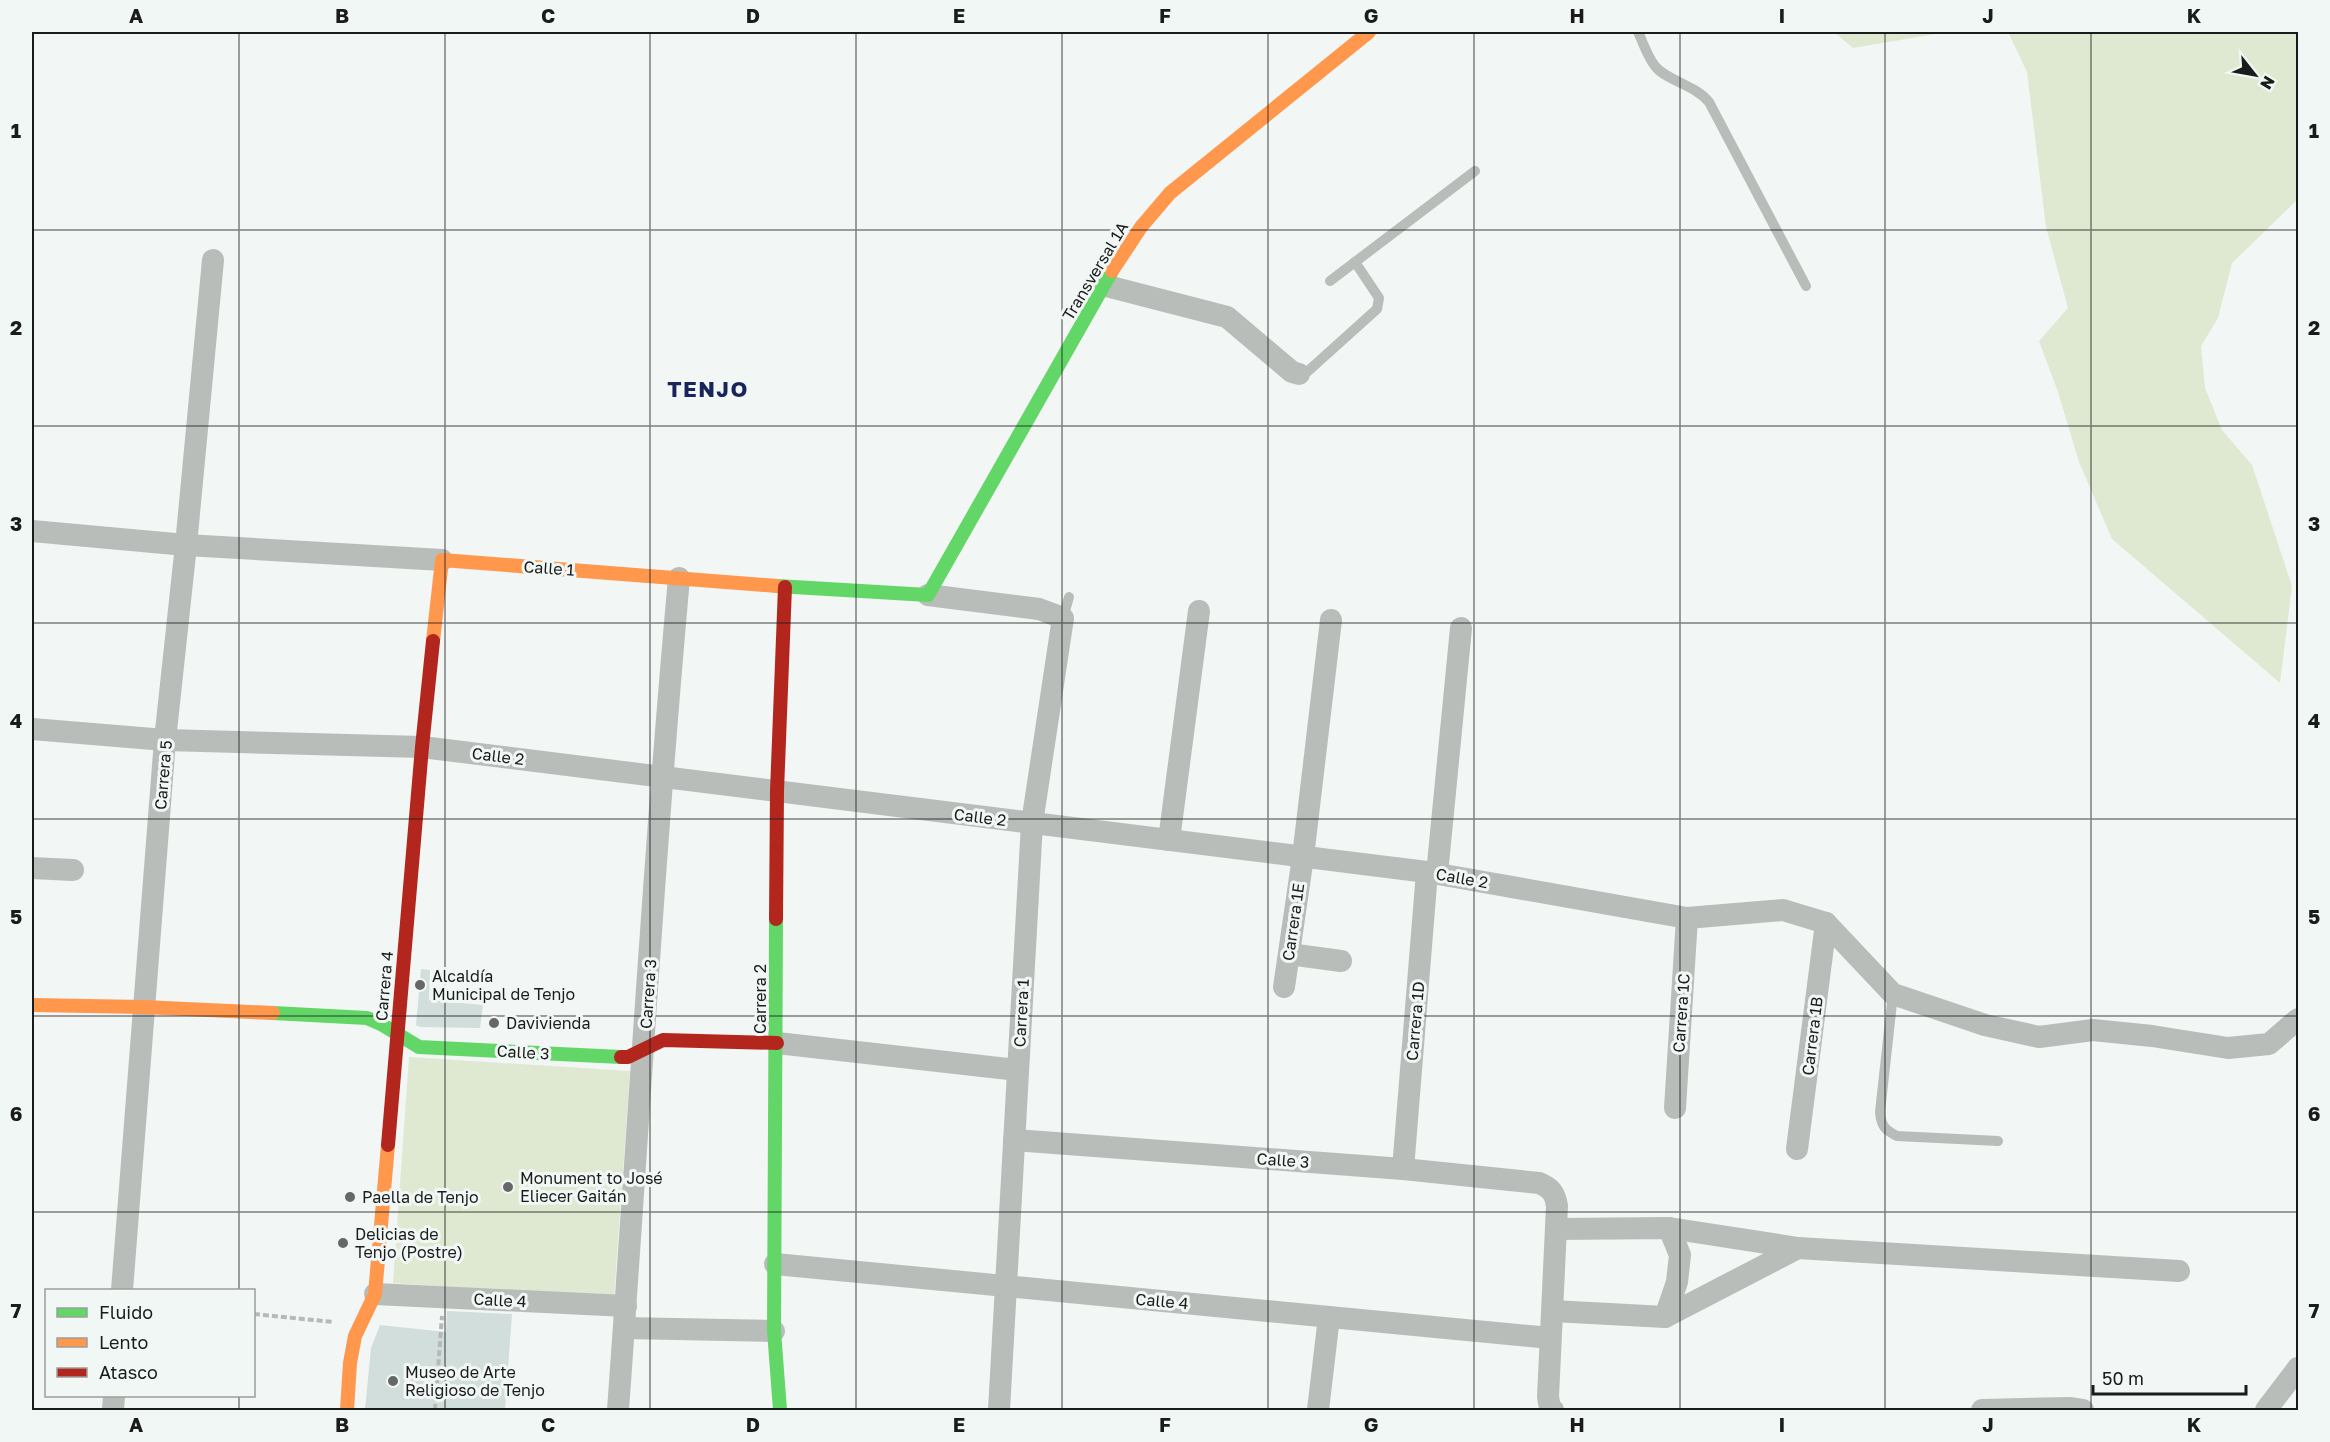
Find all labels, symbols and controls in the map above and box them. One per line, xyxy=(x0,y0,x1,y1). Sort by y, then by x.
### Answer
text: A xyxy=(129,3,143,27)
text: B xyxy=(335,3,349,27)
text: C xyxy=(541,3,555,27)
text: D xyxy=(746,3,760,27)
text: E xyxy=(953,3,965,27)
text: F xyxy=(1159,3,1171,27)
text: G xyxy=(1364,3,1378,27)
text: H xyxy=(1569,3,1585,27)
text: I xyxy=(1779,3,1785,27)
text: J xyxy=(1982,3,1994,27)
text: K xyxy=(2187,3,2202,27)
north arrow xyxy=(2225,45,2285,105)
text: N xyxy=(2256,72,2280,93)
text: 1 xyxy=(11,118,21,142)
text: 1 xyxy=(2309,118,2319,142)
street label: Transversal 1A xyxy=(1058,218,1132,324)
text: 2 xyxy=(10,315,22,339)
text: 2 xyxy=(2308,315,2320,339)
district label: TENJO xyxy=(667,375,749,402)
text: 3 xyxy=(10,511,22,535)
text: 3 xyxy=(2308,511,2320,535)
street label: Calle 1 xyxy=(523,556,575,580)
text: 4 xyxy=(10,708,22,732)
text: 4 xyxy=(2308,708,2320,732)
street label: Carrera 5 xyxy=(150,739,176,811)
street label: Calle 2 xyxy=(471,743,525,769)
street label: Calle 2 xyxy=(953,804,1007,830)
street label: Calle 2 xyxy=(1434,864,1490,892)
street label: Carrera 1E xyxy=(1278,882,1308,962)
text: 5 xyxy=(10,904,22,928)
text: 5 xyxy=(2308,904,2320,928)
street label: Carrera 4 xyxy=(371,950,397,1022)
street label: Carrera 3 xyxy=(636,958,660,1030)
street label: Carrera 2 xyxy=(750,964,770,1034)
place label: Alcaldía Municipal de Tenjo xyxy=(432,966,575,1004)
street label: Carrera 1C xyxy=(1668,973,1694,1053)
marker: Alcaldía Municipal de Tenjo xyxy=(413,978,427,992)
street label: Carrera 1 xyxy=(1009,978,1033,1048)
street label: Carrera 1D xyxy=(1402,980,1428,1062)
street label: Carrera 1B xyxy=(1797,996,1827,1076)
place label: Davivienda xyxy=(506,1013,590,1033)
marker: Davivienda xyxy=(487,1016,501,1030)
street label: Calle 3 xyxy=(496,1041,550,1063)
text: 6 xyxy=(10,1101,22,1125)
text: 6 xyxy=(2308,1101,2320,1125)
street label: Calle 3 xyxy=(1256,1148,1310,1172)
place label: Monument to José Eliecer Gaitán xyxy=(520,1168,663,1206)
marker: Monument to José Eliecer Gaitán xyxy=(501,1180,515,1194)
place label: Paella de Tenjo xyxy=(362,1187,479,1207)
marker: Paella de Tenjo xyxy=(343,1190,357,1204)
place label: Delicias de Tenjo (Postre) xyxy=(355,1224,463,1262)
marker: Delicias de Tenjo (Postre) xyxy=(336,1236,350,1250)
legend xyxy=(45,1289,255,1397)
street label: Calle 4 xyxy=(473,1289,527,1311)
street label: Calle 4 xyxy=(1135,1289,1189,1313)
text: 7 xyxy=(11,1298,22,1322)
text: 7 xyxy=(2309,1298,2320,1322)
text: Fluido xyxy=(99,1301,153,1323)
text: Lento xyxy=(99,1331,148,1353)
scale bar xyxy=(2093,1358,2246,1396)
text: Atasco xyxy=(99,1361,158,1383)
place label: Museo de Arte Religioso de Tenjo xyxy=(405,1362,545,1400)
text: 50 m xyxy=(2102,1367,2144,1389)
marker: Museo de Arte Religioso de Tenjo xyxy=(386,1374,400,1388)
text: A xyxy=(129,1412,143,1436)
text: B xyxy=(335,1412,349,1436)
text: C xyxy=(541,1412,555,1436)
text: D xyxy=(746,1412,760,1436)
text: E xyxy=(953,1412,965,1436)
text: F xyxy=(1159,1412,1171,1436)
text: G xyxy=(1364,1412,1378,1436)
text: H xyxy=(1569,1412,1585,1436)
text: I xyxy=(1779,1412,1785,1436)
text: J xyxy=(1982,1412,1994,1436)
text: K xyxy=(2187,1412,2202,1436)

